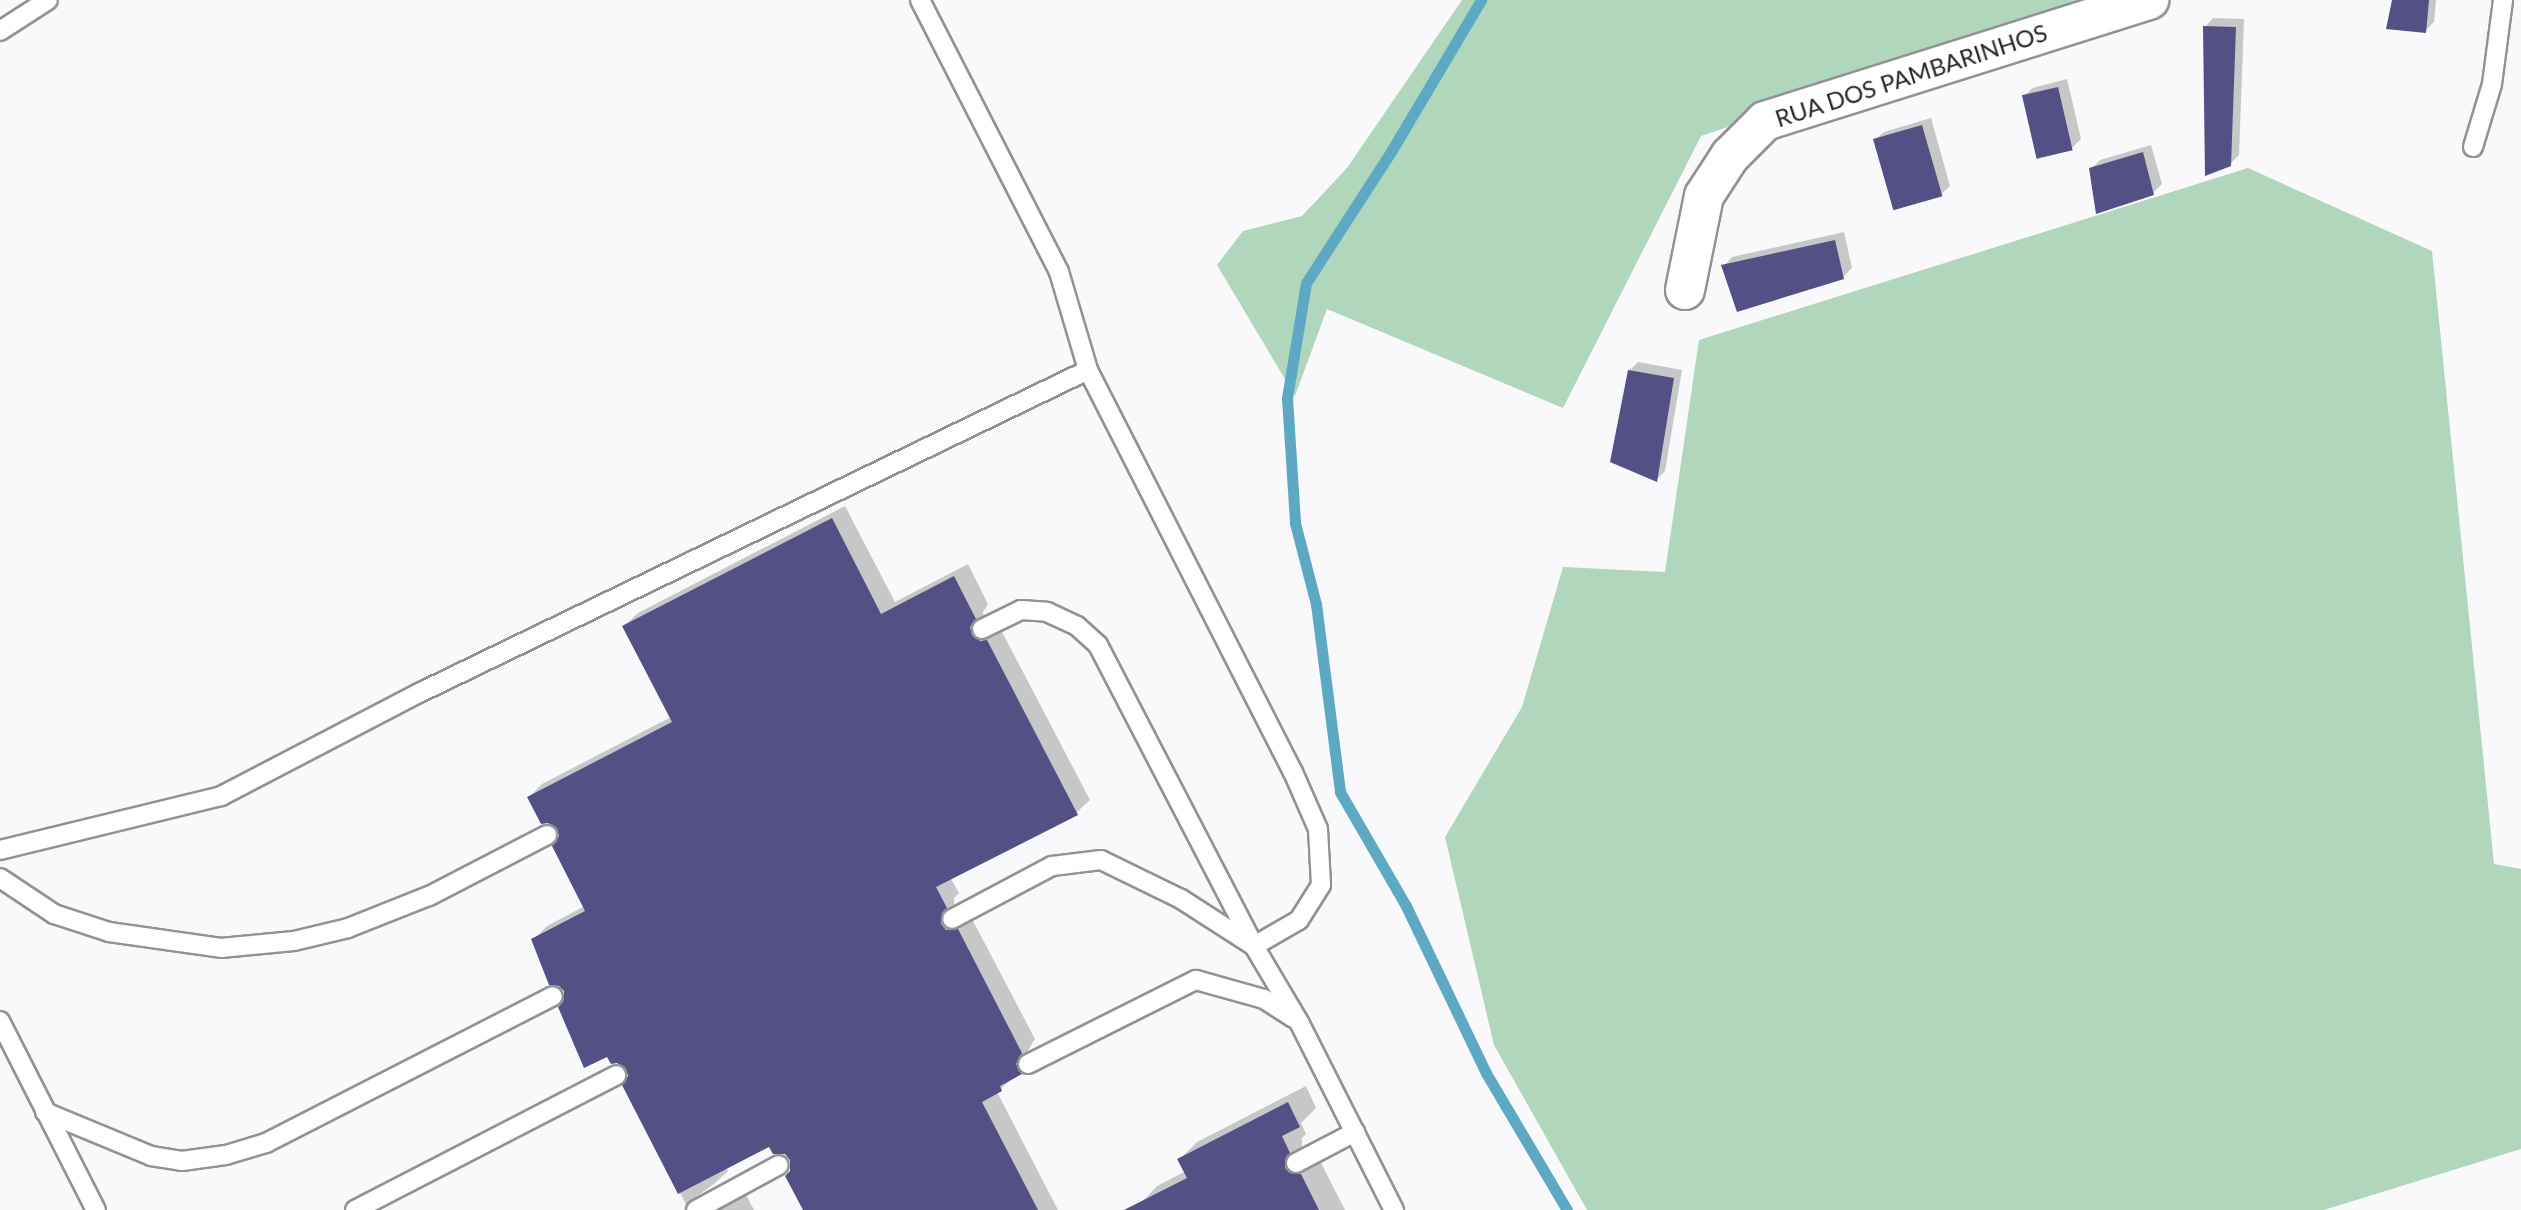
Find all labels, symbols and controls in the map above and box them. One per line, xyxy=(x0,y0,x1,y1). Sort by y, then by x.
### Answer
street label: RUA DOS PAMBARINHOS xyxy=(1771,17,2051,133)

